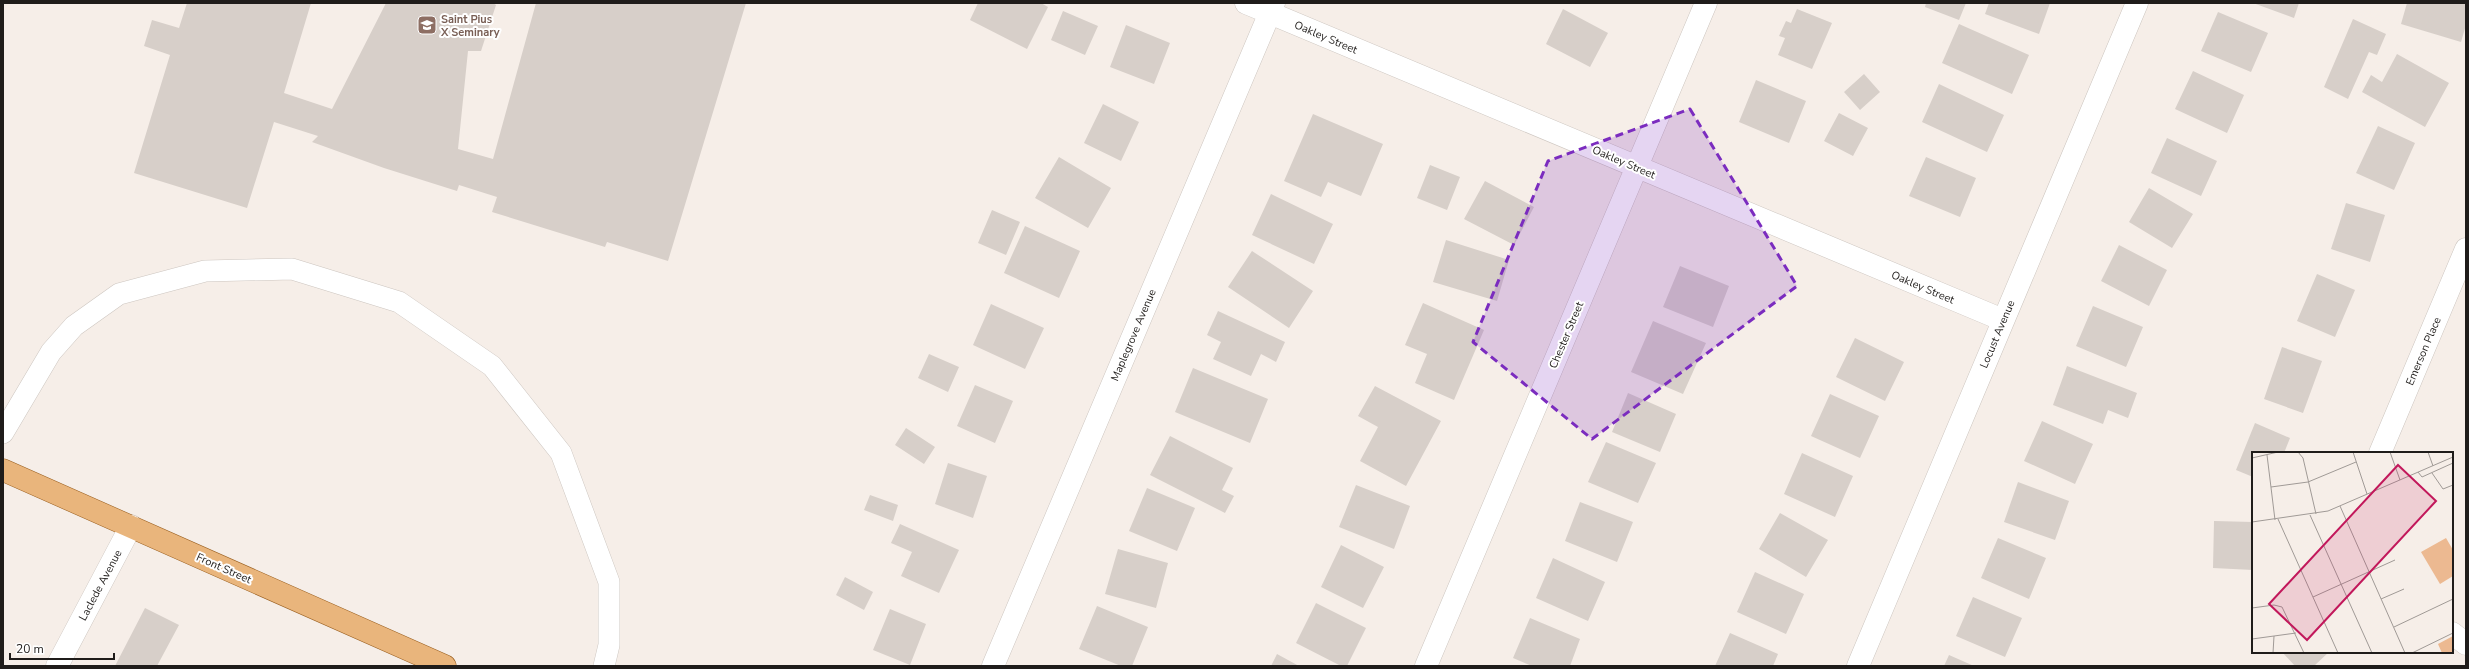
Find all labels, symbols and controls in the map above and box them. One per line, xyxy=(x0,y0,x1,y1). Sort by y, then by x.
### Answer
place label: Saint Pius X Seminary xyxy=(440,12,500,40)
school or university icon: Saint Pius X Seminary xyxy=(416,14,438,36)
street label: Oakley Street xyxy=(1292,17,1360,58)
street label: Oakley Street xyxy=(1590,142,1658,183)
street label: Oakley Street xyxy=(1889,267,1957,308)
street label: Maplegrove Avenue xyxy=(1107,287,1160,384)
street label: Locust Avenue xyxy=(1976,298,2019,371)
street label: Chester Street xyxy=(1546,299,1587,371)
street label: Emerson Place xyxy=(2402,315,2445,388)
inset map xyxy=(2252,452,2453,653)
street label: Laclede Avenue xyxy=(75,547,126,623)
street label: Front Street xyxy=(194,550,254,587)
scale bar xyxy=(10,635,114,661)
text: 20 m xyxy=(16,641,44,657)

